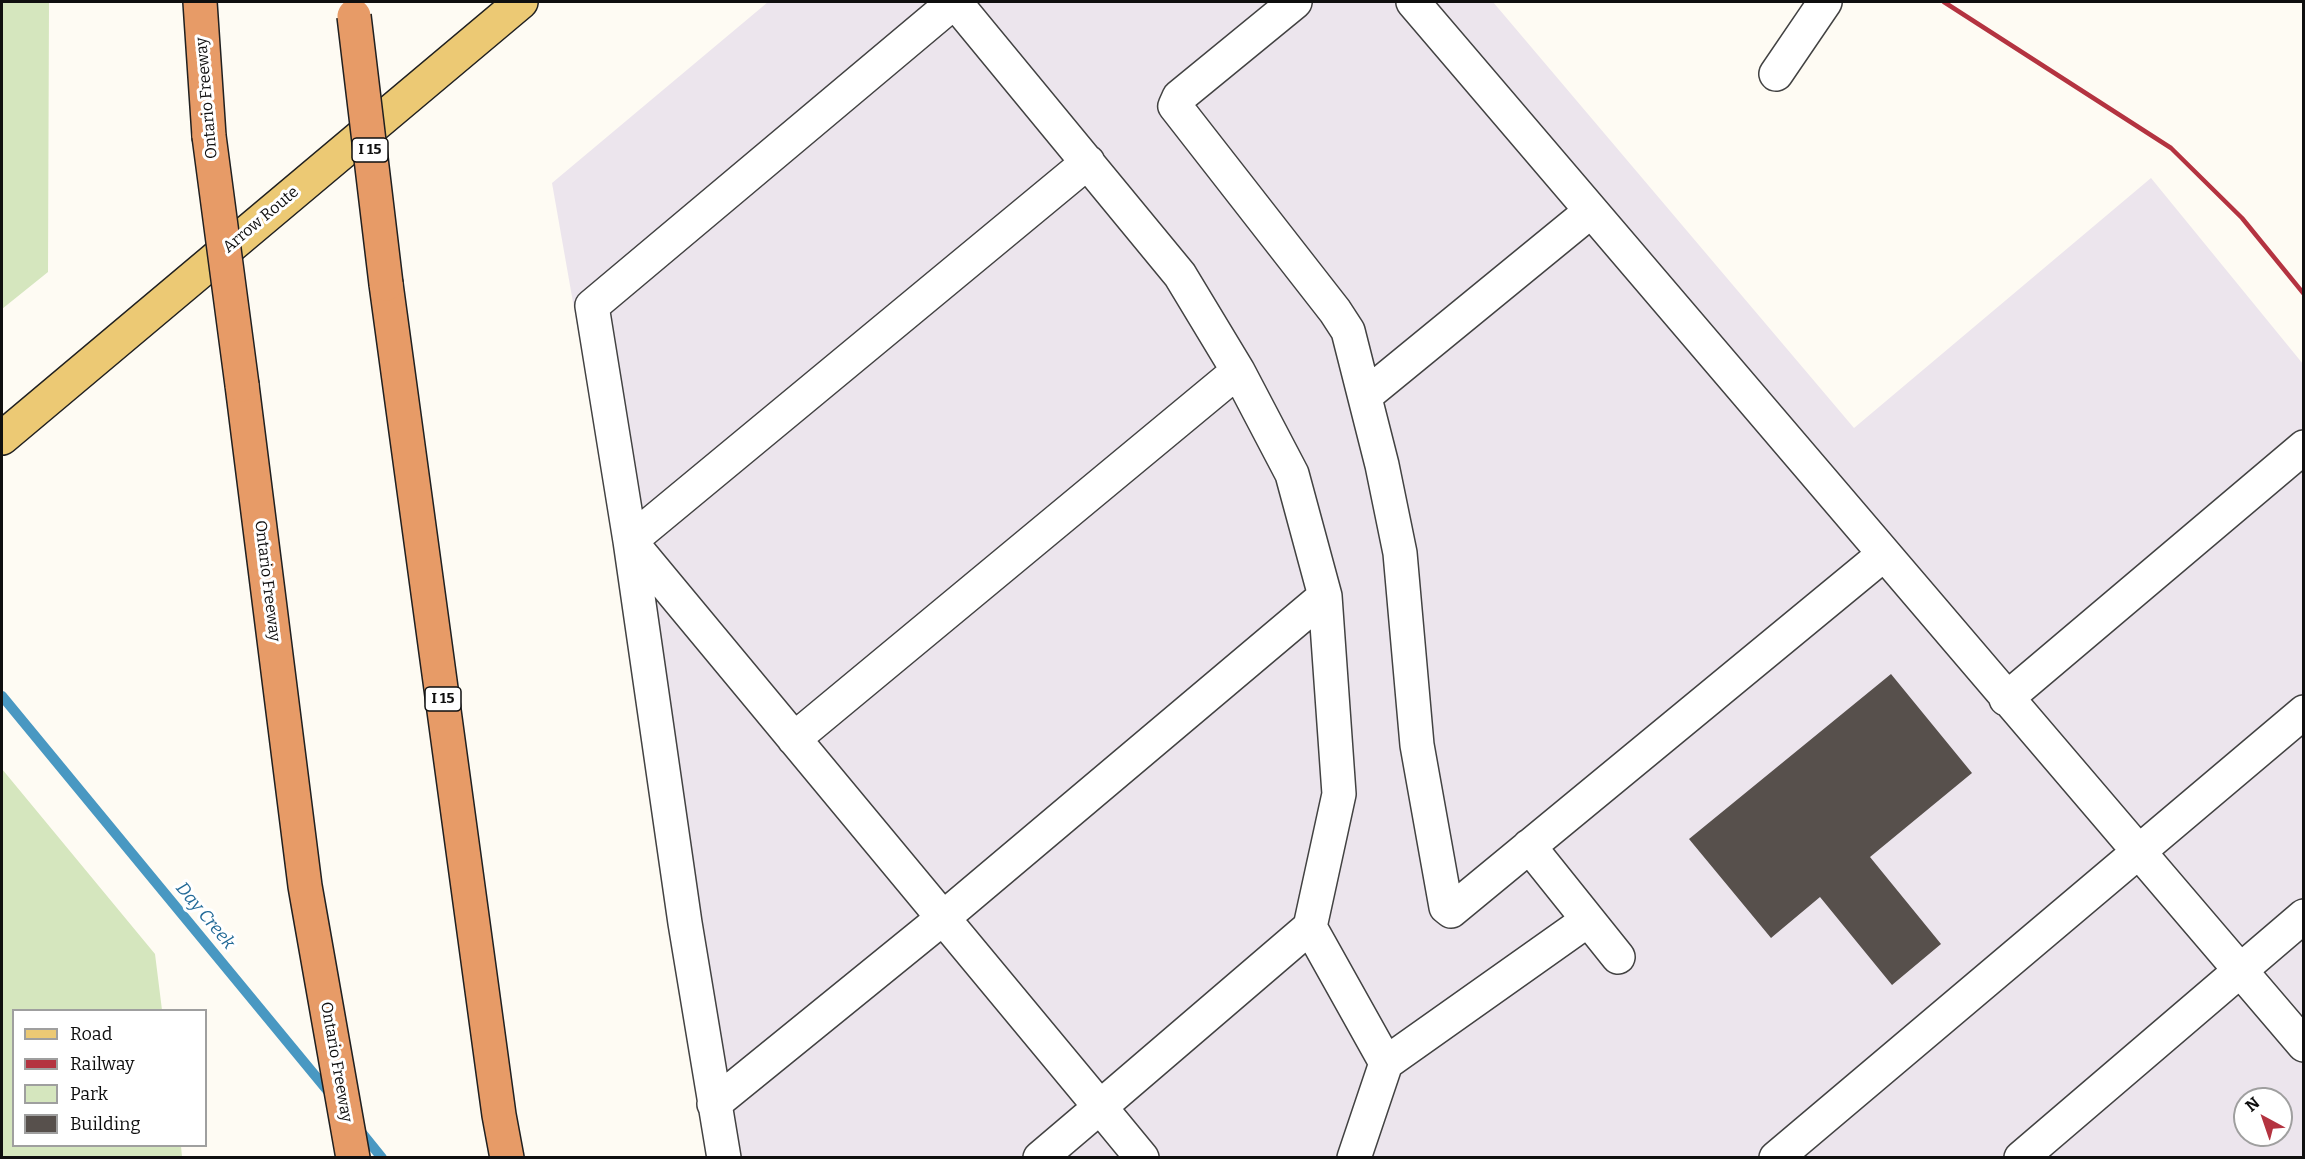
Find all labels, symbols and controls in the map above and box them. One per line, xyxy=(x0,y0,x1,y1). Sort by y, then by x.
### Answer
street label: Ontario Freeway xyxy=(192,36,222,160)
road number: I 15 xyxy=(352,138,388,162)
street label: Arrow Route xyxy=(219,183,303,257)
street label: Ontario Freeway xyxy=(250,519,284,643)
road number: I 15 xyxy=(425,687,461,711)
water label: Day Creek xyxy=(171,878,239,954)
street label: Ontario Freeway xyxy=(316,1000,356,1124)
legend xyxy=(12,1009,207,1147)
text: Road xyxy=(70,1023,112,1045)
text: Railway xyxy=(70,1053,134,1075)
text: Park xyxy=(70,1083,108,1105)
north arrow xyxy=(2233,1087,2293,1147)
text: N xyxy=(2242,1093,2263,1116)
text: Building xyxy=(70,1113,141,1135)

